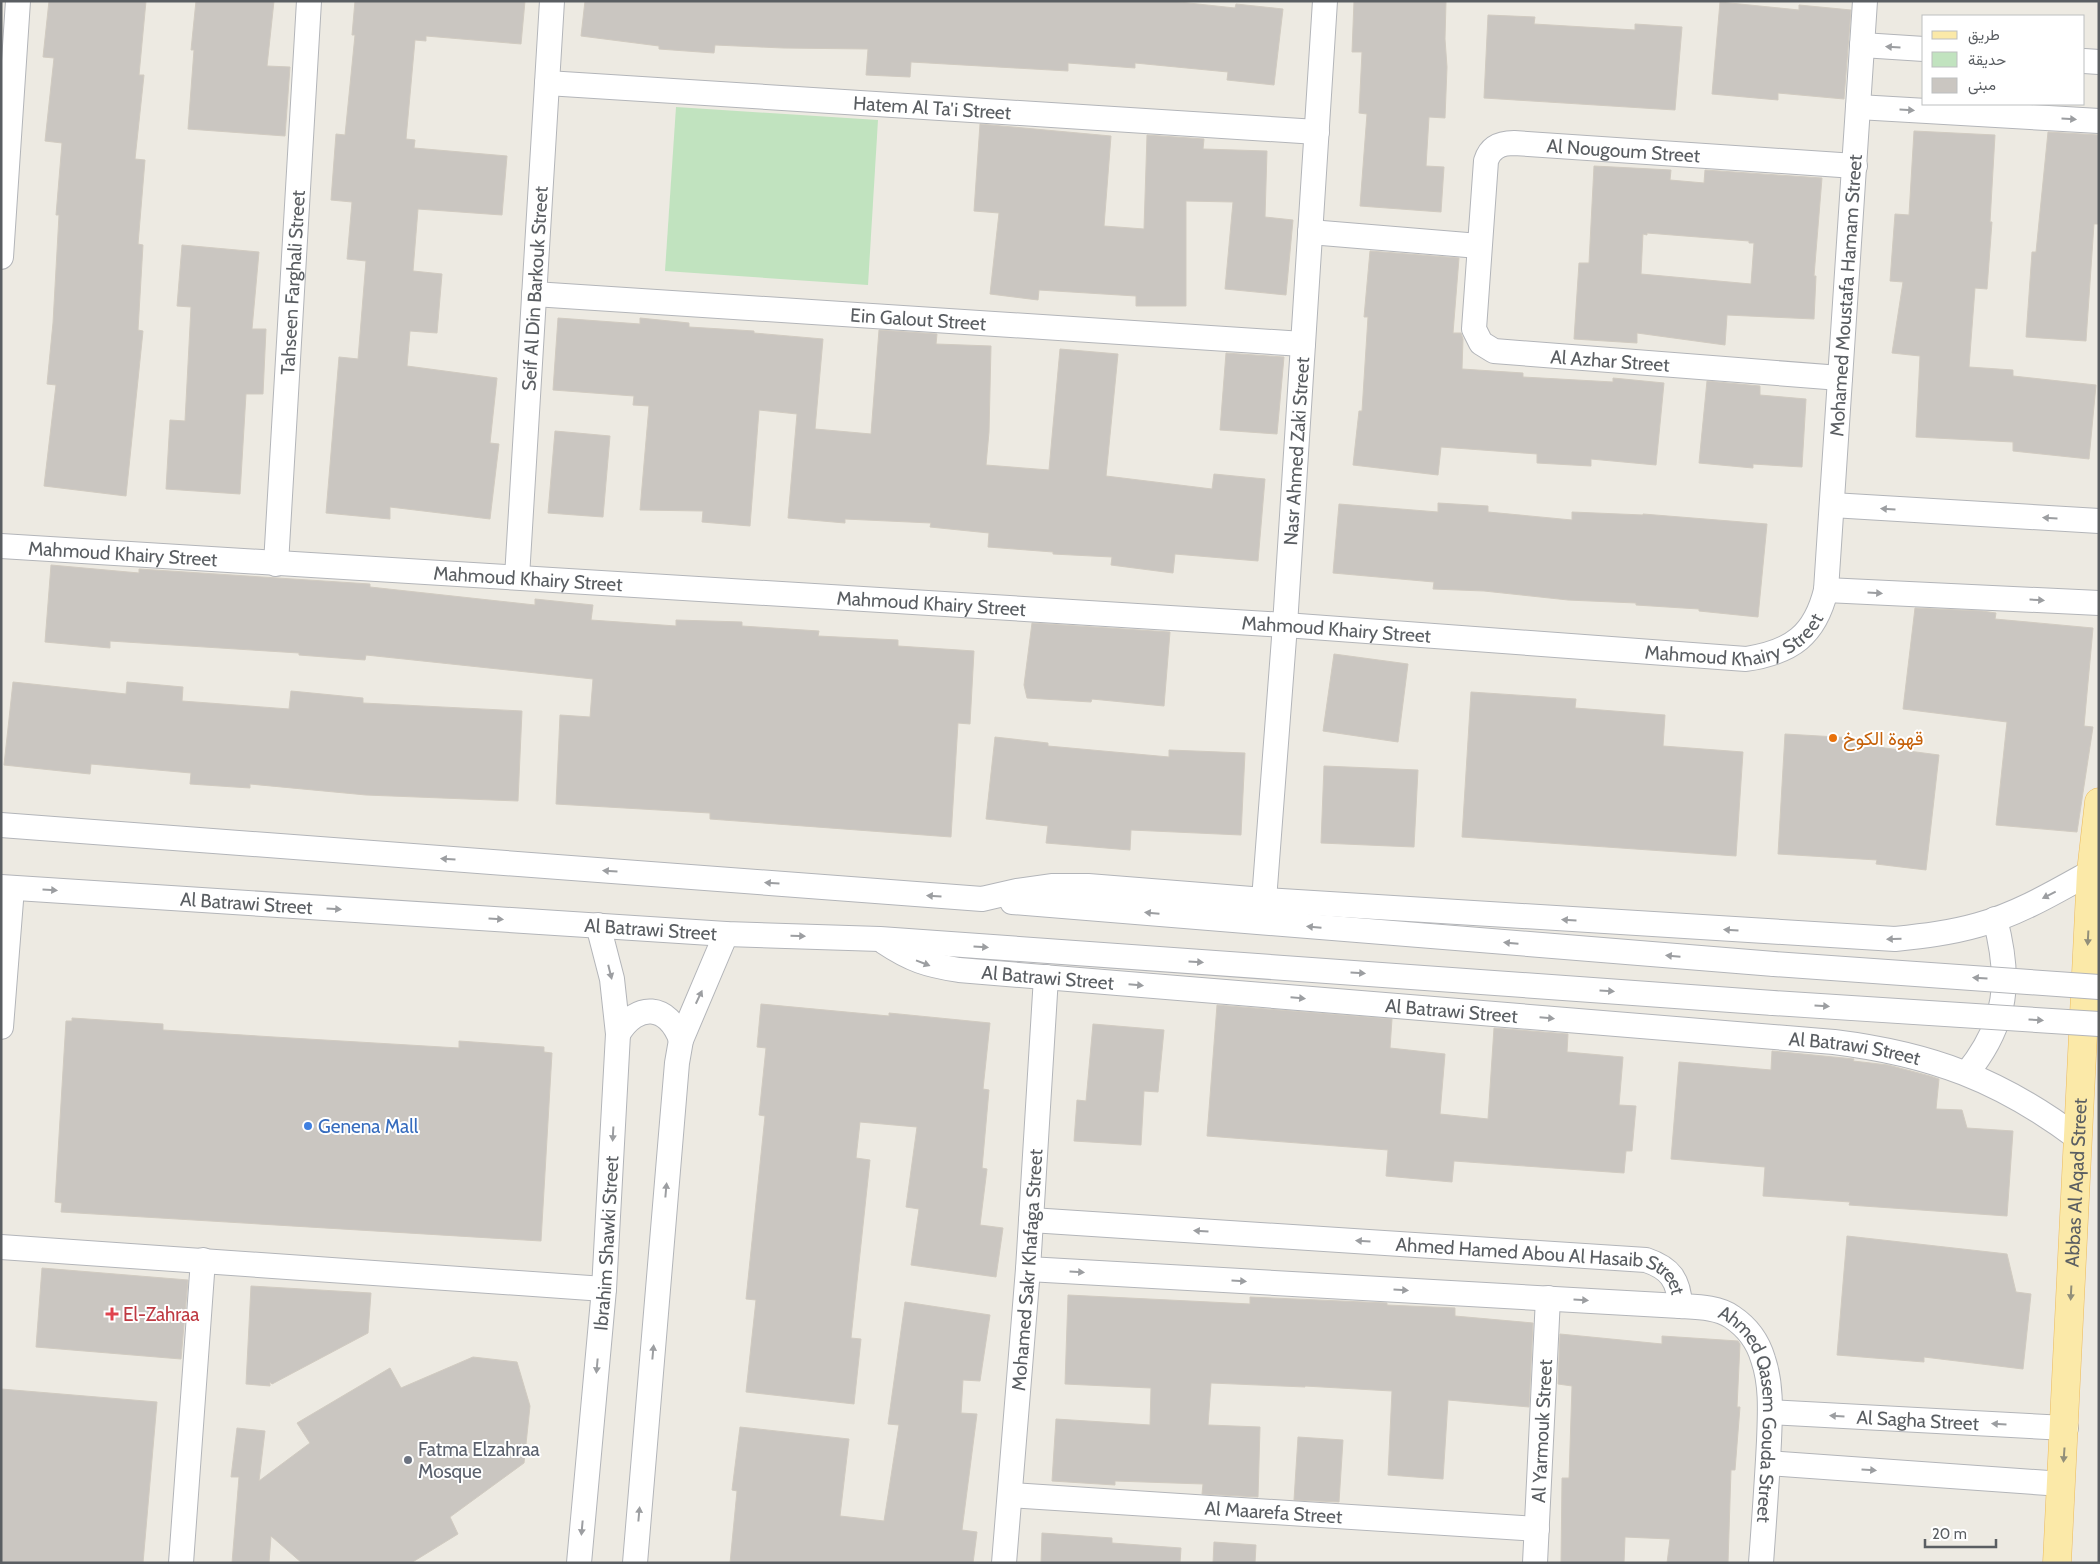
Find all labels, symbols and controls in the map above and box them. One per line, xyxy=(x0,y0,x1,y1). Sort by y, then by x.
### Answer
legend xyxy=(1922,15,2085,105)
text: طريق xyxy=(1968,26,2000,45)
one-way arrow xyxy=(1885,43,1901,51)
text: حديقة xyxy=(1968,51,2006,69)
text: مبنى xyxy=(1968,76,1996,95)
street label: Hatem Al Ta'i Street xyxy=(853,91,1012,124)
one-way arrow xyxy=(1899,106,1915,114)
one-way arrow xyxy=(2061,116,2077,124)
street label: Al Nougoum Street xyxy=(1546,134,1701,167)
street label: Mohamed Moustafa Hamam Street xyxy=(1825,153,1866,437)
street label: Seif Al Din Barkouk Street xyxy=(517,185,552,392)
street label: Tahseen Farghali Street xyxy=(276,189,309,376)
street label: Ein Galout Street xyxy=(850,303,987,335)
street label: Al Azhar Street xyxy=(1550,345,1671,377)
street label: Nasr Ahmed Zaki Street xyxy=(1279,356,1314,546)
one-way arrow xyxy=(1880,504,1896,512)
one-way arrow xyxy=(2042,514,2058,522)
street label: Mahmoud Khairy Street xyxy=(27,536,219,571)
street label: Mahmoud Khairy Street xyxy=(433,561,624,596)
street label: Mahmoud Khairy Street xyxy=(836,586,1027,621)
one-way arrow xyxy=(1867,589,1883,597)
one-way arrow xyxy=(2030,597,2046,605)
street label: Mahmoud Khairy Street xyxy=(1644,609,1828,671)
street label: Mahmoud Khairy Street xyxy=(1241,611,1432,647)
place label: قهوة الكوخ xyxy=(1843,727,1923,751)
marker: قهوة الكوخ xyxy=(1827,732,1839,744)
one-way arrow xyxy=(439,854,455,862)
one-way arrow xyxy=(601,867,617,875)
one-way arrow xyxy=(764,879,780,887)
one-way arrow xyxy=(42,887,58,895)
street label: Al Batrawi Street xyxy=(180,887,314,919)
one-way arrow xyxy=(926,891,942,899)
one-way arrow xyxy=(2041,891,2056,899)
one-way arrow xyxy=(327,906,343,914)
one-way arrow xyxy=(1144,909,1160,917)
street label: Al Batrawi Street xyxy=(584,913,718,945)
one-way arrow xyxy=(1561,915,1577,923)
one-way arrow xyxy=(489,916,505,924)
one-way arrow xyxy=(1306,922,1322,930)
one-way arrow xyxy=(1723,926,1739,934)
one-way arrow xyxy=(2084,930,2092,946)
one-way arrow xyxy=(791,933,807,941)
one-way arrow xyxy=(1885,935,1901,943)
one-way arrow xyxy=(1503,938,1519,946)
one-way arrow xyxy=(973,943,989,951)
one-way arrow xyxy=(1664,952,1680,960)
one-way arrow xyxy=(1188,958,1204,966)
one-way arrow xyxy=(916,959,930,967)
street label: Al Batrawi Street xyxy=(981,960,1115,994)
one-way arrow xyxy=(606,965,614,980)
one-way arrow xyxy=(1350,970,1366,978)
one-way arrow xyxy=(1972,974,1988,982)
one-way arrow xyxy=(1128,981,1144,989)
one-way arrow xyxy=(1599,987,1615,995)
one-way arrow xyxy=(695,990,703,1004)
one-way arrow xyxy=(1290,994,1306,1002)
street label: Al Batrawi Street xyxy=(1384,994,1519,1027)
one-way arrow xyxy=(1814,1002,1830,1010)
one-way arrow xyxy=(1540,1014,1556,1022)
one-way arrow xyxy=(2029,1016,2045,1024)
street label: Al Batrawi Street xyxy=(1788,1027,1924,1070)
street label: Abbas Al Aqad Street xyxy=(2060,1097,2091,1268)
place label: Genena Mall xyxy=(318,1115,419,1138)
marker: Genena Mall xyxy=(302,1120,314,1132)
one-way arrow xyxy=(608,1126,616,1142)
street label: Mohamed Sakr Khafaga Street xyxy=(1007,1148,1047,1392)
street label: Ibrahim Shawki Street xyxy=(589,1155,623,1332)
one-way arrow xyxy=(663,1182,671,1198)
one-way arrow xyxy=(1193,1226,1209,1234)
street label: Ahmed Hamed Abou Al Hasaib Street xyxy=(1395,1232,1690,1297)
one-way arrow xyxy=(1355,1237,1371,1245)
one-way arrow xyxy=(1069,1268,1085,1276)
one-way arrow xyxy=(1231,1277,1247,1285)
one-way arrow xyxy=(2067,1285,2075,1301)
one-way arrow xyxy=(1394,1287,1410,1295)
one-way arrow xyxy=(1573,1297,1589,1305)
street label: Ahmed Qasem Gouda Street xyxy=(1715,1300,1782,1524)
place label: El-Zahraa xyxy=(123,1303,199,1326)
marker: El-Zahraa xyxy=(105,1307,119,1321)
one-way arrow xyxy=(649,1344,657,1360)
one-way arrow xyxy=(593,1358,601,1374)
street label: Al Yarmouk Street xyxy=(1526,1358,1557,1504)
street label: Al Sagha Street xyxy=(1856,1405,1980,1435)
one-way arrow xyxy=(1829,1411,1845,1419)
one-way arrow xyxy=(1991,1420,2007,1428)
place label: Fatma Elzahraa Mosque xyxy=(418,1438,540,1483)
one-way arrow xyxy=(2059,1447,2067,1463)
marker: Fatma Elzahraa Mosque xyxy=(402,1454,414,1466)
one-way arrow xyxy=(1861,1466,1877,1474)
street label: Al Maarefa Street xyxy=(1204,1496,1344,1528)
one-way arrow xyxy=(635,1506,643,1522)
scale bar xyxy=(1925,1516,1996,1548)
one-way arrow xyxy=(578,1520,586,1536)
text: 20 m xyxy=(1932,1525,1967,1543)

